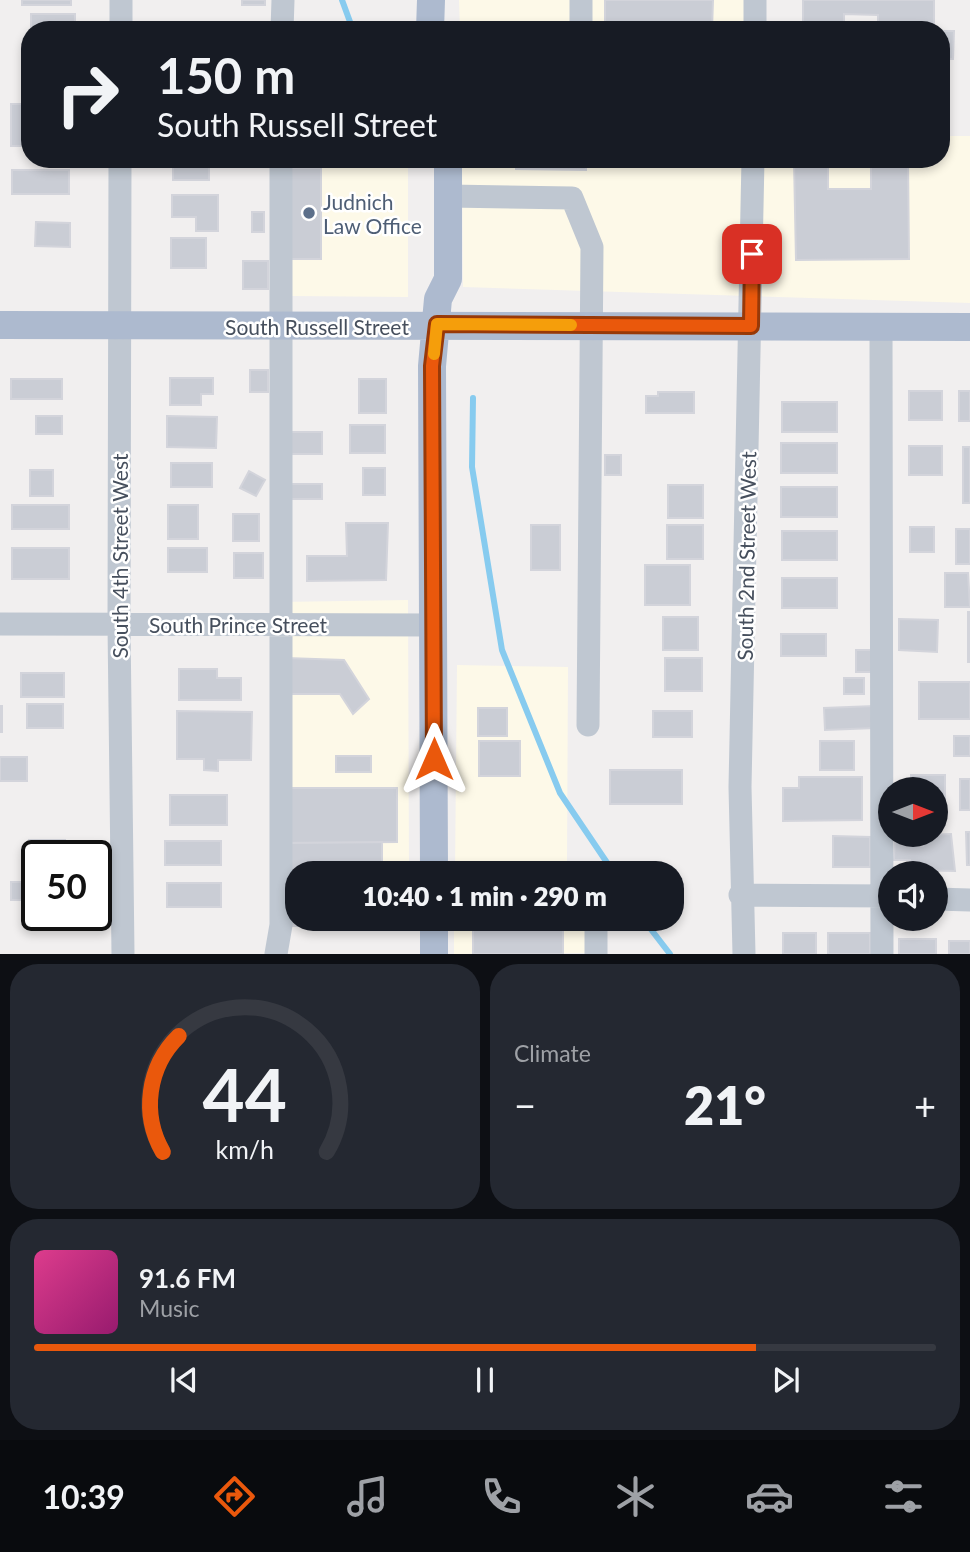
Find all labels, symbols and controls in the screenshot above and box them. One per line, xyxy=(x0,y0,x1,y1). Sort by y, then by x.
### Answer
text: 150 m xyxy=(157,46,295,104)
icon: right xyxy=(42,49,133,140)
text: South Russell Street xyxy=(157,105,437,144)
place label: Judnich Law Office xyxy=(323,189,422,238)
marker: Judnich Law Office xyxy=(301,205,317,221)
pin xyxy=(722,224,782,284)
icon: arrive xyxy=(733,235,771,273)
street label: South Russell Street xyxy=(225,314,409,339)
street label: South 2nd Street West xyxy=(732,451,760,661)
street label: South 4th Street West xyxy=(107,453,132,659)
street label: South Prince Street xyxy=(149,612,327,637)
position arrow xyxy=(397,722,471,796)
north arrow xyxy=(878,777,948,847)
map controls xyxy=(878,777,948,931)
speed limit sign: 50 xyxy=(21,840,112,931)
button: sound xyxy=(878,861,948,931)
text: 10:40 · 1 min · 290 m xyxy=(362,880,607,912)
text: Climate xyxy=(514,1039,591,1067)
text: 44 xyxy=(203,1051,287,1139)
text: 21° xyxy=(684,1074,766,1136)
text: − xyxy=(514,1082,536,1128)
text: + xyxy=(914,1082,936,1128)
text: km/h xyxy=(216,1134,274,1164)
text: 91.6 FM xyxy=(139,1262,236,1294)
text: Music xyxy=(139,1294,199,1322)
icon: previous xyxy=(165,1361,203,1399)
icon: pause xyxy=(466,1361,504,1399)
icon: next xyxy=(767,1361,805,1399)
icon: directions xyxy=(210,1472,259,1521)
icon: music xyxy=(343,1472,392,1521)
icon: phone xyxy=(477,1472,526,1521)
icon: climate xyxy=(611,1472,660,1521)
icon: car xyxy=(745,1472,794,1521)
icon: filters xyxy=(879,1472,928,1521)
text: 10:39 xyxy=(42,1477,125,1516)

